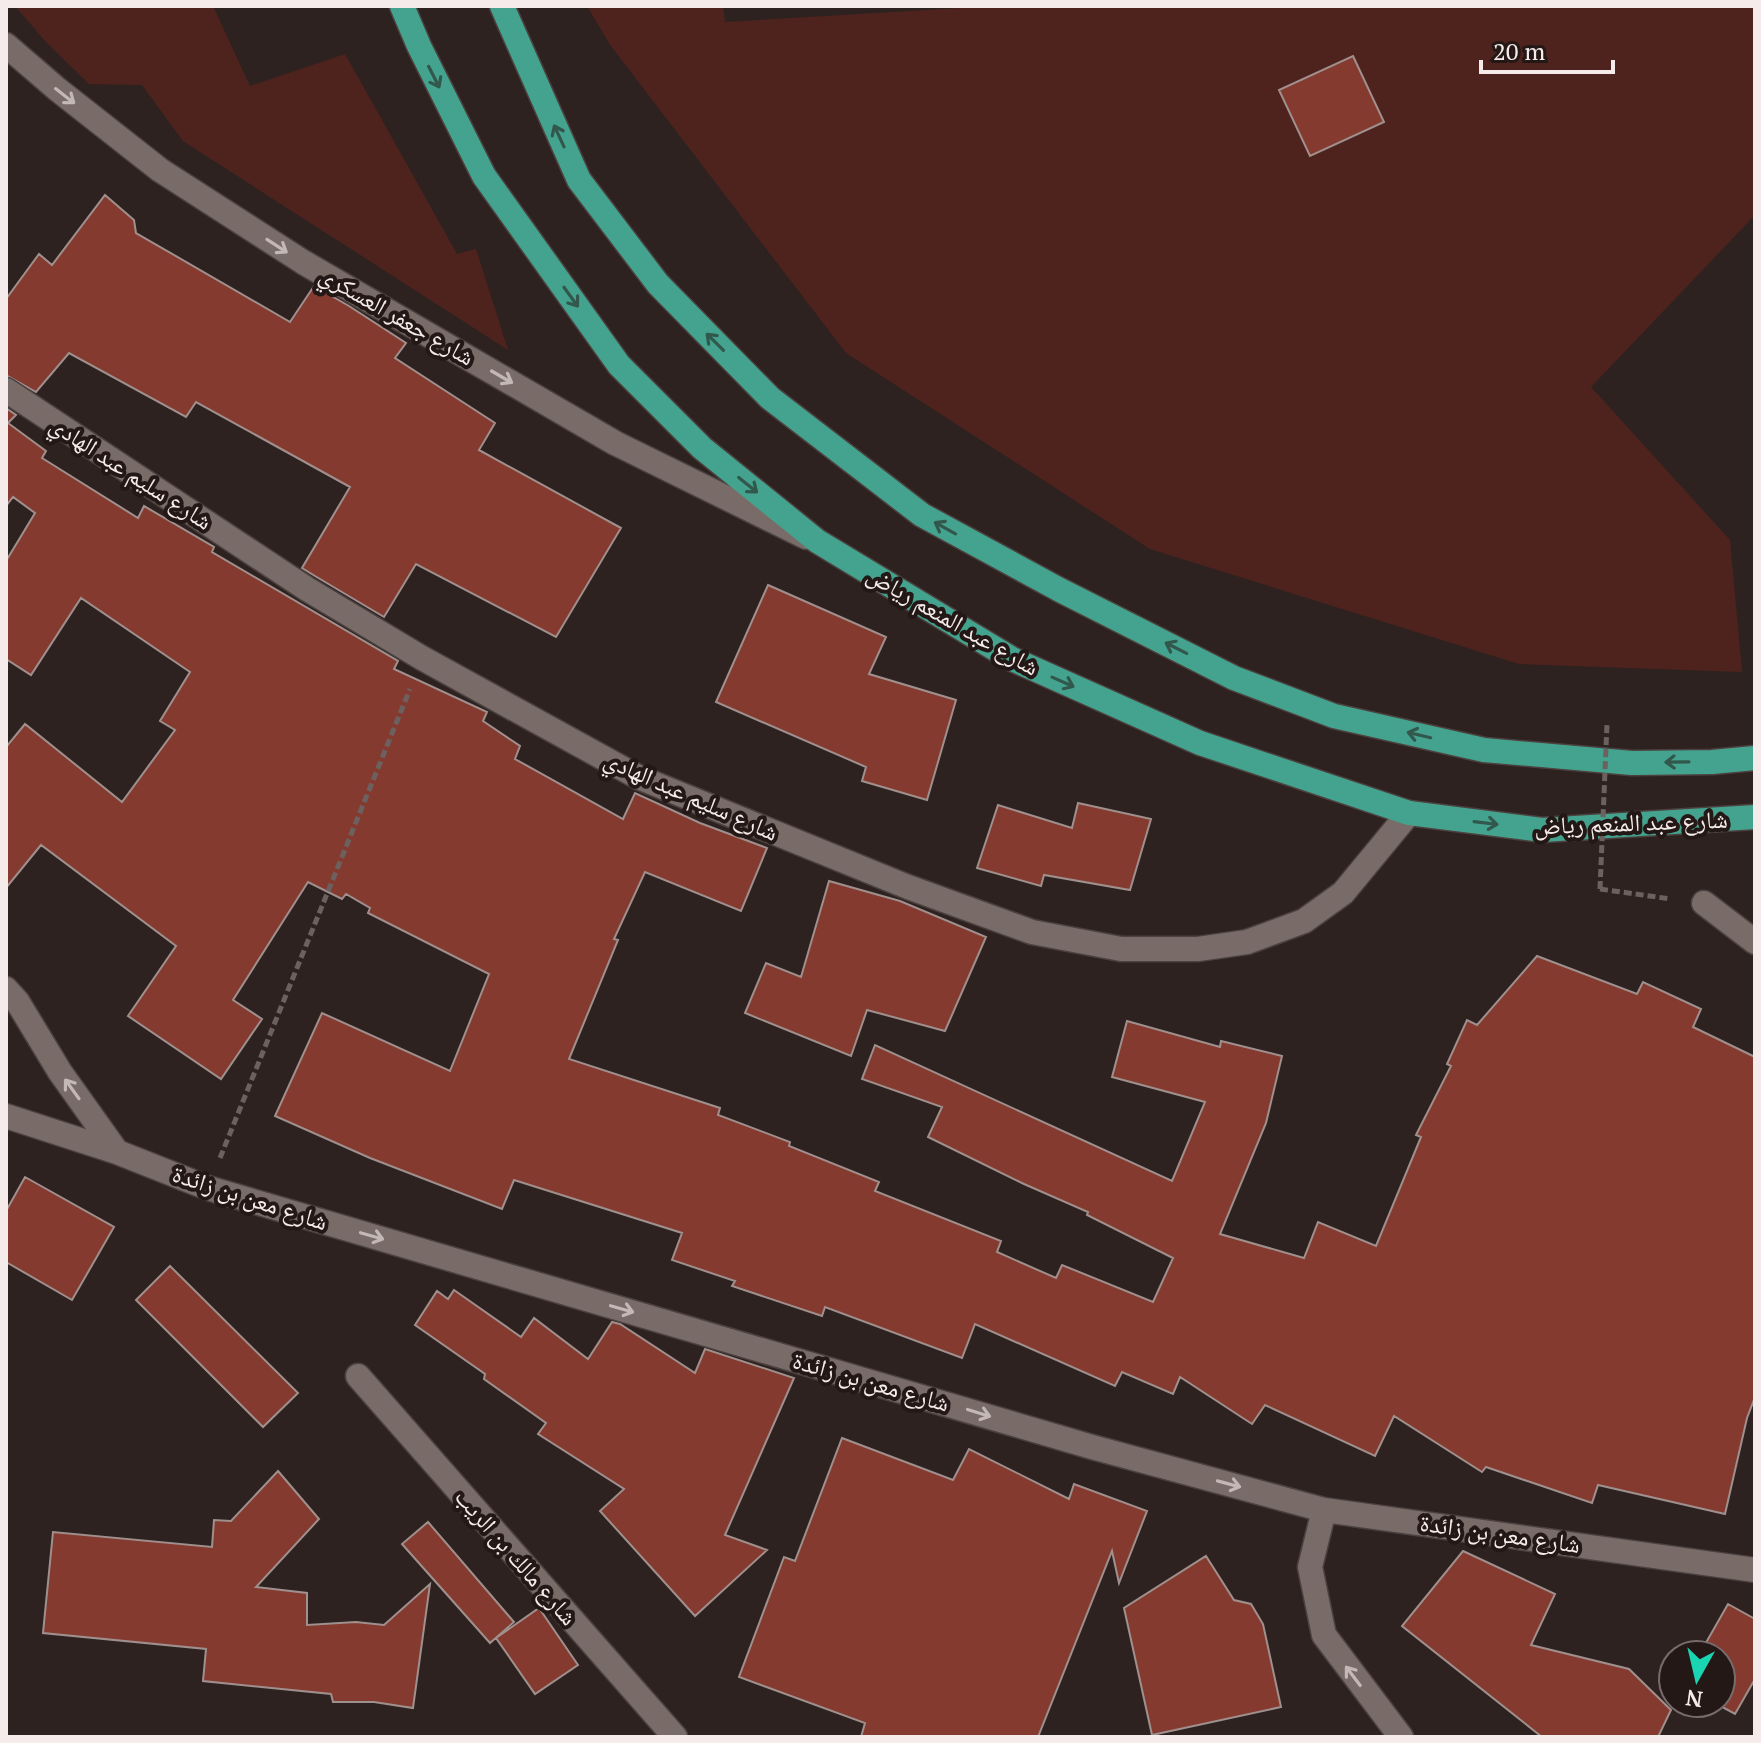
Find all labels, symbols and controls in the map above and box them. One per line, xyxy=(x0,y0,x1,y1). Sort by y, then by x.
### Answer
scale bar xyxy=(1481,24,1613,74)
text: 20 m xyxy=(1493,35,1545,67)
one-way arrow xyxy=(427,64,442,88)
one-way arrow xyxy=(54,87,75,104)
one-way arrow xyxy=(551,124,566,148)
one-way arrow xyxy=(266,237,288,254)
street label: شارع جعفر العسكري xyxy=(312,258,481,376)
one-way arrow xyxy=(563,286,579,308)
one-way arrow xyxy=(706,333,725,352)
one-way arrow xyxy=(490,369,513,385)
street label: شارع سليم عبد الهادي xyxy=(42,408,219,540)
one-way arrow xyxy=(737,476,758,494)
one-way arrow xyxy=(934,519,958,535)
street label: شارع عبد المنعم رياض xyxy=(861,558,1045,683)
one-way arrow xyxy=(1164,640,1188,656)
one-way arrow xyxy=(1050,675,1074,690)
one-way arrow xyxy=(1407,727,1433,742)
street label: شارع سليم عبد الهادي xyxy=(598,742,784,852)
one-way arrow xyxy=(1664,755,1691,770)
street label: شارع عبد المنعم رياض xyxy=(1534,803,1728,842)
one-way arrow xyxy=(1473,815,1499,830)
one-way arrow xyxy=(64,1078,80,1100)
street label: شارع معن بن زائدة xyxy=(169,1157,332,1237)
one-way arrow xyxy=(359,1229,385,1244)
one-way arrow xyxy=(609,1302,635,1317)
street label: شارع معن بن زائدة xyxy=(789,1343,953,1419)
one-way arrow xyxy=(966,1406,992,1421)
one-way arrow xyxy=(1216,1478,1242,1493)
street label: شارع مالك بن الريب xyxy=(448,1481,585,1632)
street label: شارع معن بن زائدة xyxy=(1418,1506,1582,1560)
north arrow xyxy=(1657,1639,1737,1719)
one-way arrow xyxy=(1345,1665,1362,1687)
text: N xyxy=(1684,1684,1704,1715)

